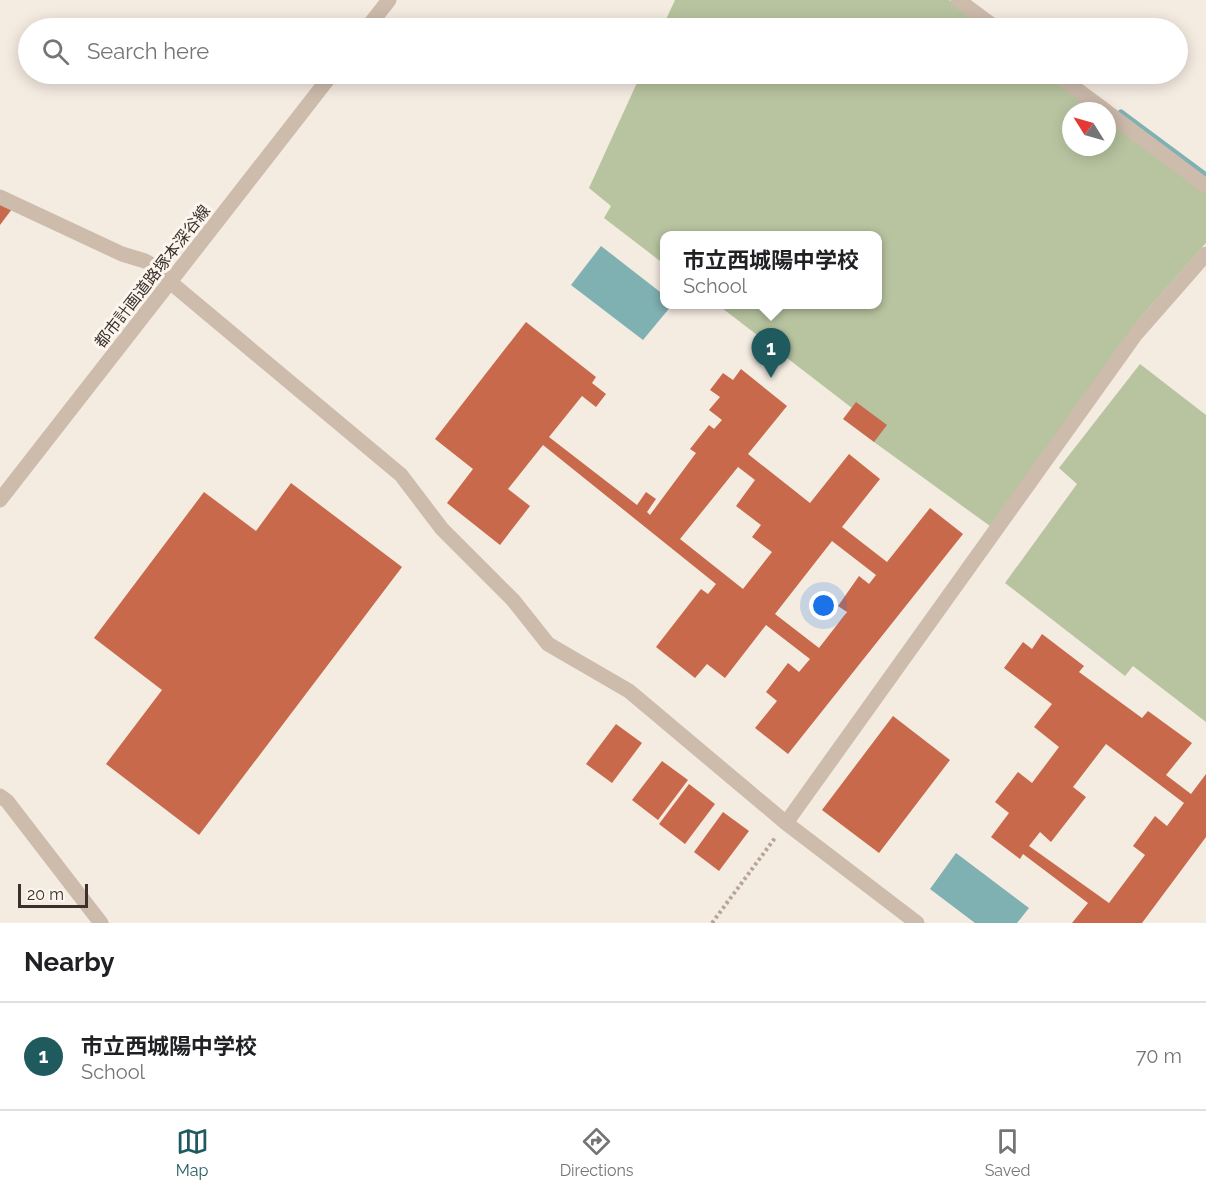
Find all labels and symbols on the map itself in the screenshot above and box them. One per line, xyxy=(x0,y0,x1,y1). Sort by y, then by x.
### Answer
north arrow xyxy=(1062,102,1116,156)
street label: 都市計画道路塚本深谷線 xyxy=(91,201,214,352)
pin: 1 xyxy=(752,328,790,378)
your location xyxy=(809,591,838,620)
scale bar xyxy=(18,881,88,908)

